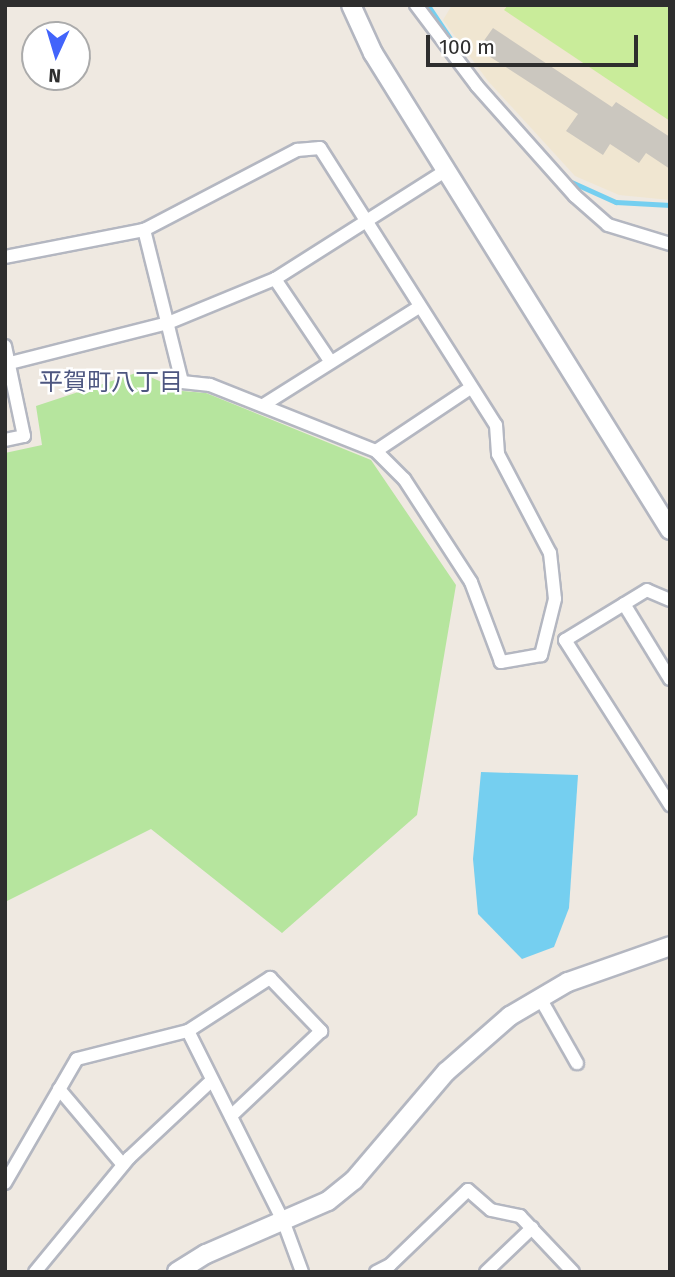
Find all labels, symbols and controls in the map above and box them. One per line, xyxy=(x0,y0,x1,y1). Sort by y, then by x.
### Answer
north arrow xyxy=(21,21,91,91)
scale bar xyxy=(430,21,642,65)
text: 100 m xyxy=(439,34,495,60)
text: N xyxy=(48,64,62,87)
district label: 平賀町八丁目 xyxy=(39,369,183,397)

